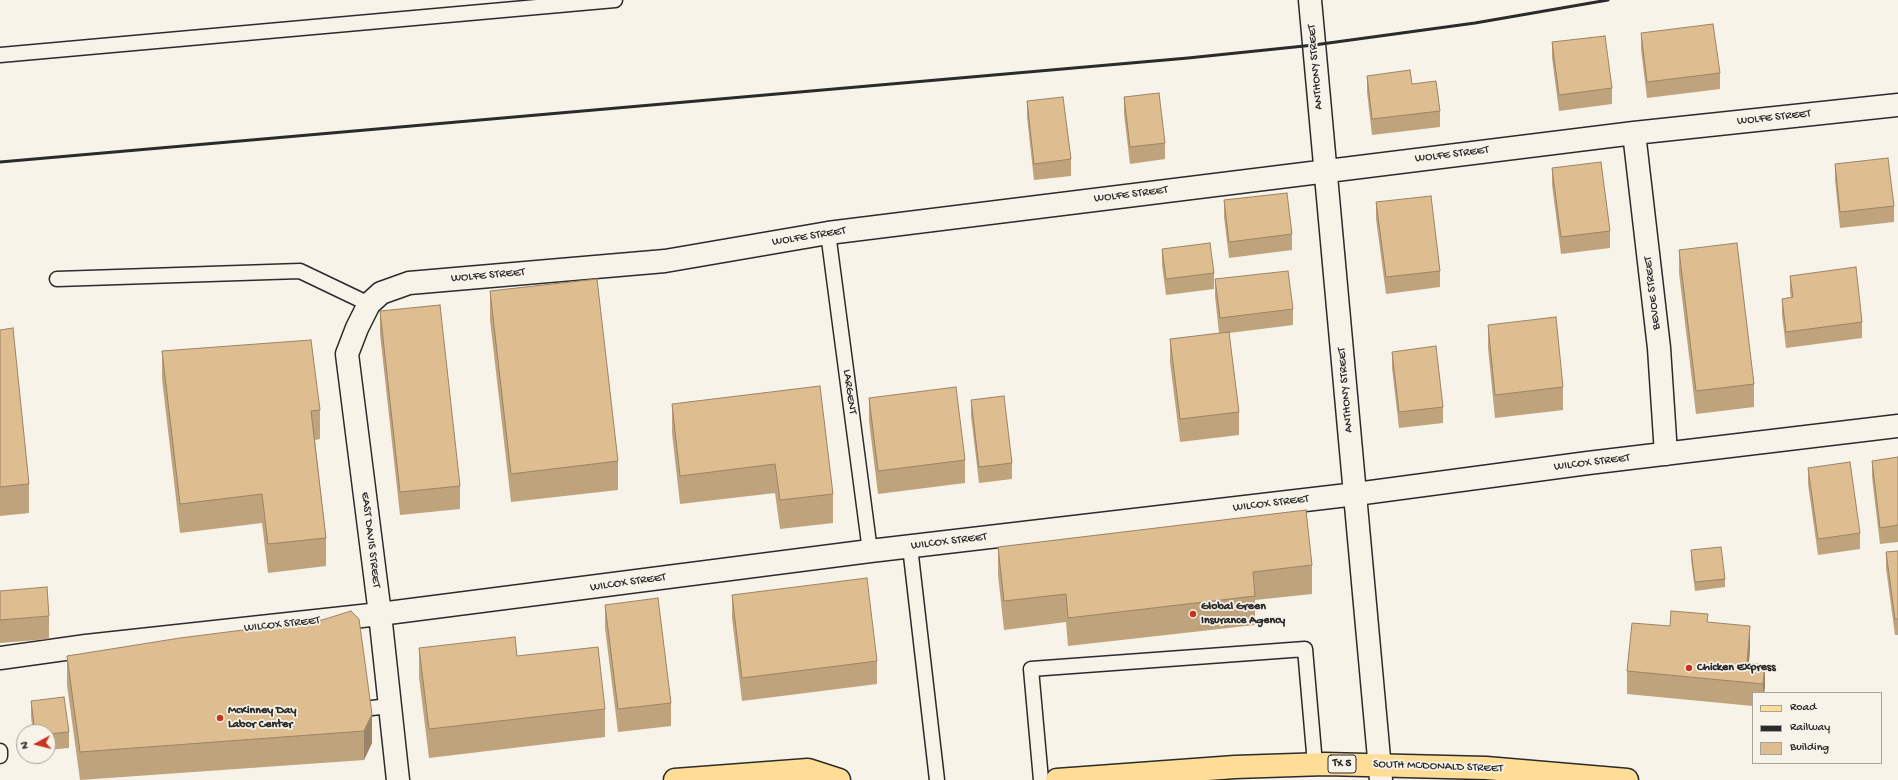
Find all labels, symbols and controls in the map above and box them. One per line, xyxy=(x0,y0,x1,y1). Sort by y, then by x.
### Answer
street label: ANTHONY STREET xyxy=(1305,24,1327,110)
street label: WOLFE STREET xyxy=(1736,107,1812,129)
street label: WOLFE STREET xyxy=(1414,143,1490,167)
street label: WOLFE STREET xyxy=(1093,183,1169,207)
street label: WOLFE STREET xyxy=(771,224,847,250)
street label: BEVOE STREET xyxy=(1641,255,1665,331)
street label: WOLFE STREET xyxy=(450,266,526,286)
street label: ANTHONY STREET xyxy=(1335,347,1357,433)
street label: LARGENT xyxy=(839,369,859,415)
street label: WILCOX STREET xyxy=(1553,451,1631,475)
street label: EAST DAVIS STREET xyxy=(357,491,383,589)
street label: WILCOX STREET xyxy=(1232,492,1310,516)
street label: WILCOX STREET xyxy=(910,530,988,554)
street label: WILCOX STREET xyxy=(589,571,667,595)
place label: Global Green Insurance Agency xyxy=(1201,600,1285,628)
marker: Global Green Insurance Agency xyxy=(1188,609,1198,619)
street label: WILCOX STREET xyxy=(243,614,321,636)
place label: Chicken Express xyxy=(1697,661,1776,675)
marker: Chicken Express xyxy=(1684,663,1694,673)
legend xyxy=(1752,692,1882,764)
text: Road xyxy=(1790,701,1816,715)
place label: McKinney Day Labor Center xyxy=(228,704,296,732)
marker: McKinney Day Labor Center xyxy=(215,713,225,723)
text: Railway xyxy=(1790,721,1830,735)
north arrow xyxy=(16,724,56,764)
text: N xyxy=(19,741,31,750)
text: Building xyxy=(1790,741,1829,755)
road number: TX 5 xyxy=(1328,755,1356,773)
street label: SOUTH MCDONALD STREET xyxy=(1373,758,1503,776)

